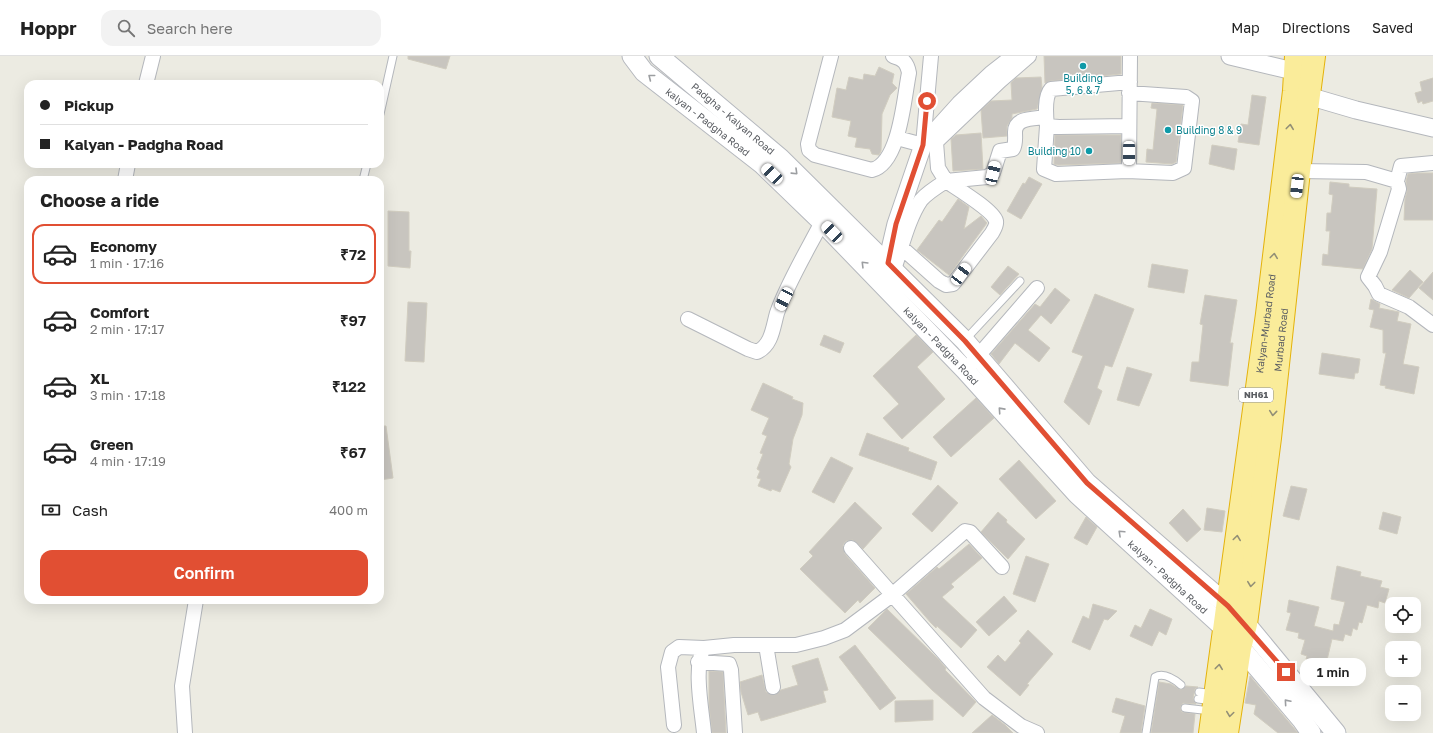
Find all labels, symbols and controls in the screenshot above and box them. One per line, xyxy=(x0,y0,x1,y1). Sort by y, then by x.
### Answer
search box xyxy=(101,10,381,46)
text: Hoppr xyxy=(20,16,77,39)
icon: search xyxy=(115,17,137,39)
text: Search here xyxy=(147,19,233,37)
text: Map xyxy=(1231,19,1260,36)
text: Directions xyxy=(1282,19,1350,36)
text: Saved xyxy=(1372,19,1413,36)
marker: Building 5, 6 & 7 xyxy=(1078,61,1088,71)
place label: Building 5, 6 & 7 xyxy=(1063,72,1103,96)
one-way arrow xyxy=(649,75,656,82)
street label: Padgha - Kalyan Road xyxy=(689,80,777,157)
street label: kalyan - Padgha Road xyxy=(663,85,752,158)
route start xyxy=(918,92,936,110)
text: Pickup xyxy=(64,96,114,114)
place label: Building 8 & 9 xyxy=(1176,124,1242,136)
one-way arrow xyxy=(1285,124,1294,130)
marker: Building 8 & 9 xyxy=(1163,125,1173,135)
text: Kalyan - Padgha Road xyxy=(64,135,223,153)
car xyxy=(1123,141,1135,165)
place label: Building 10 xyxy=(1028,145,1081,157)
marker: Building 10 xyxy=(1084,146,1094,156)
car xyxy=(984,160,1002,186)
car xyxy=(759,161,785,187)
one-way arrow xyxy=(790,167,798,175)
car xyxy=(1290,173,1304,199)
text: Choose a ride xyxy=(40,189,159,211)
car xyxy=(819,219,845,245)
icon: car xyxy=(42,236,78,272)
text: Economy xyxy=(90,237,157,255)
text: ₹72 xyxy=(340,245,366,263)
one-way arrow xyxy=(1269,253,1278,259)
text: 1 min · 17:16 xyxy=(90,255,164,271)
one-way arrow xyxy=(861,261,869,269)
car xyxy=(949,261,973,287)
street label: Kalyan-Murbad Road xyxy=(1253,273,1278,374)
car xyxy=(773,286,795,312)
icon: car xyxy=(42,302,78,338)
text: Comfort xyxy=(90,303,149,321)
street label: kalyan - Padgha Road xyxy=(901,304,981,387)
street label: Murbad Road xyxy=(1271,308,1290,372)
text: ₹97 xyxy=(340,311,366,329)
text: 2 min · 17:17 xyxy=(90,321,164,337)
icon: car xyxy=(42,368,78,404)
text: XL xyxy=(90,369,109,387)
text: ₹122 xyxy=(332,377,366,395)
text: 3 min · 17:18 xyxy=(90,387,166,403)
road number: NH61 xyxy=(1239,388,1273,402)
one-way arrow xyxy=(998,407,1006,415)
one-way arrow xyxy=(1268,410,1277,416)
icon: car xyxy=(42,434,78,470)
text: Green xyxy=(90,435,133,453)
text: ₹67 xyxy=(340,443,366,461)
text: 4 min · 17:19 xyxy=(90,453,166,469)
icon: cash xyxy=(40,499,62,521)
text: Cash xyxy=(72,501,108,519)
text: 400 m xyxy=(329,502,368,518)
one-way arrow xyxy=(1118,531,1125,538)
one-way arrow xyxy=(1232,535,1241,541)
street label: kalyan - Padgha Road xyxy=(1126,538,1210,616)
button: Confirm xyxy=(40,550,368,596)
one-way arrow xyxy=(1247,580,1256,587)
map controls xyxy=(1385,597,1421,721)
button: locate xyxy=(1385,597,1421,633)
button: + xyxy=(1385,641,1421,677)
callout: 1 min xyxy=(1300,658,1366,686)
route end xyxy=(1277,663,1295,681)
one-way arrow xyxy=(1214,664,1223,670)
text: 1 min xyxy=(1317,664,1349,680)
button: − xyxy=(1385,685,1421,721)
one-way arrow xyxy=(1284,700,1291,707)
one-way arrow xyxy=(1226,711,1235,717)

